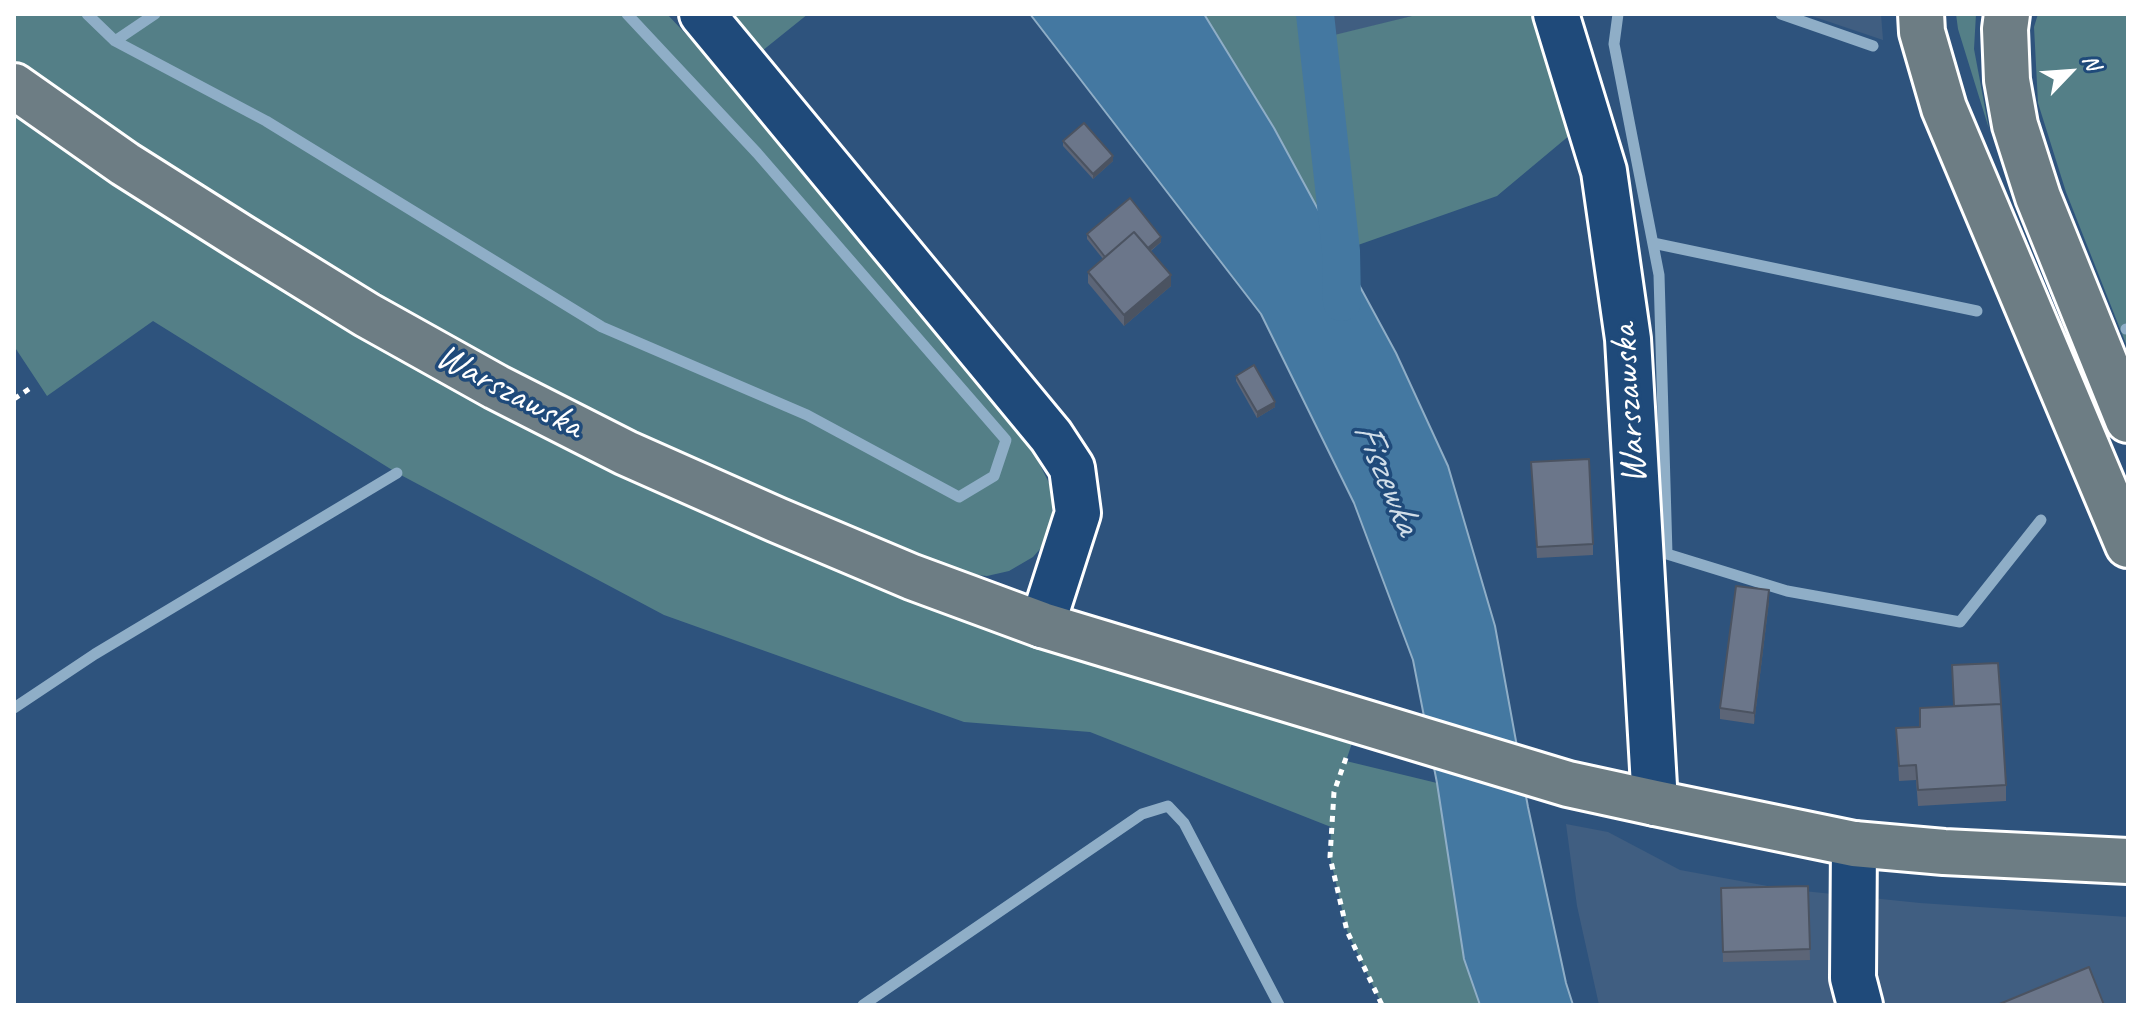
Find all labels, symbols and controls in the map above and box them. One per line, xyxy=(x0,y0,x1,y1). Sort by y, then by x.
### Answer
north arrow xyxy=(2030,32,2110,112)
text: N xyxy=(2076,50,2107,74)
street label: Warszawska xyxy=(1602,323,1658,485)
street label: Warszawska xyxy=(428,334,590,450)
water label: Fiszewka xyxy=(1341,415,1431,541)

